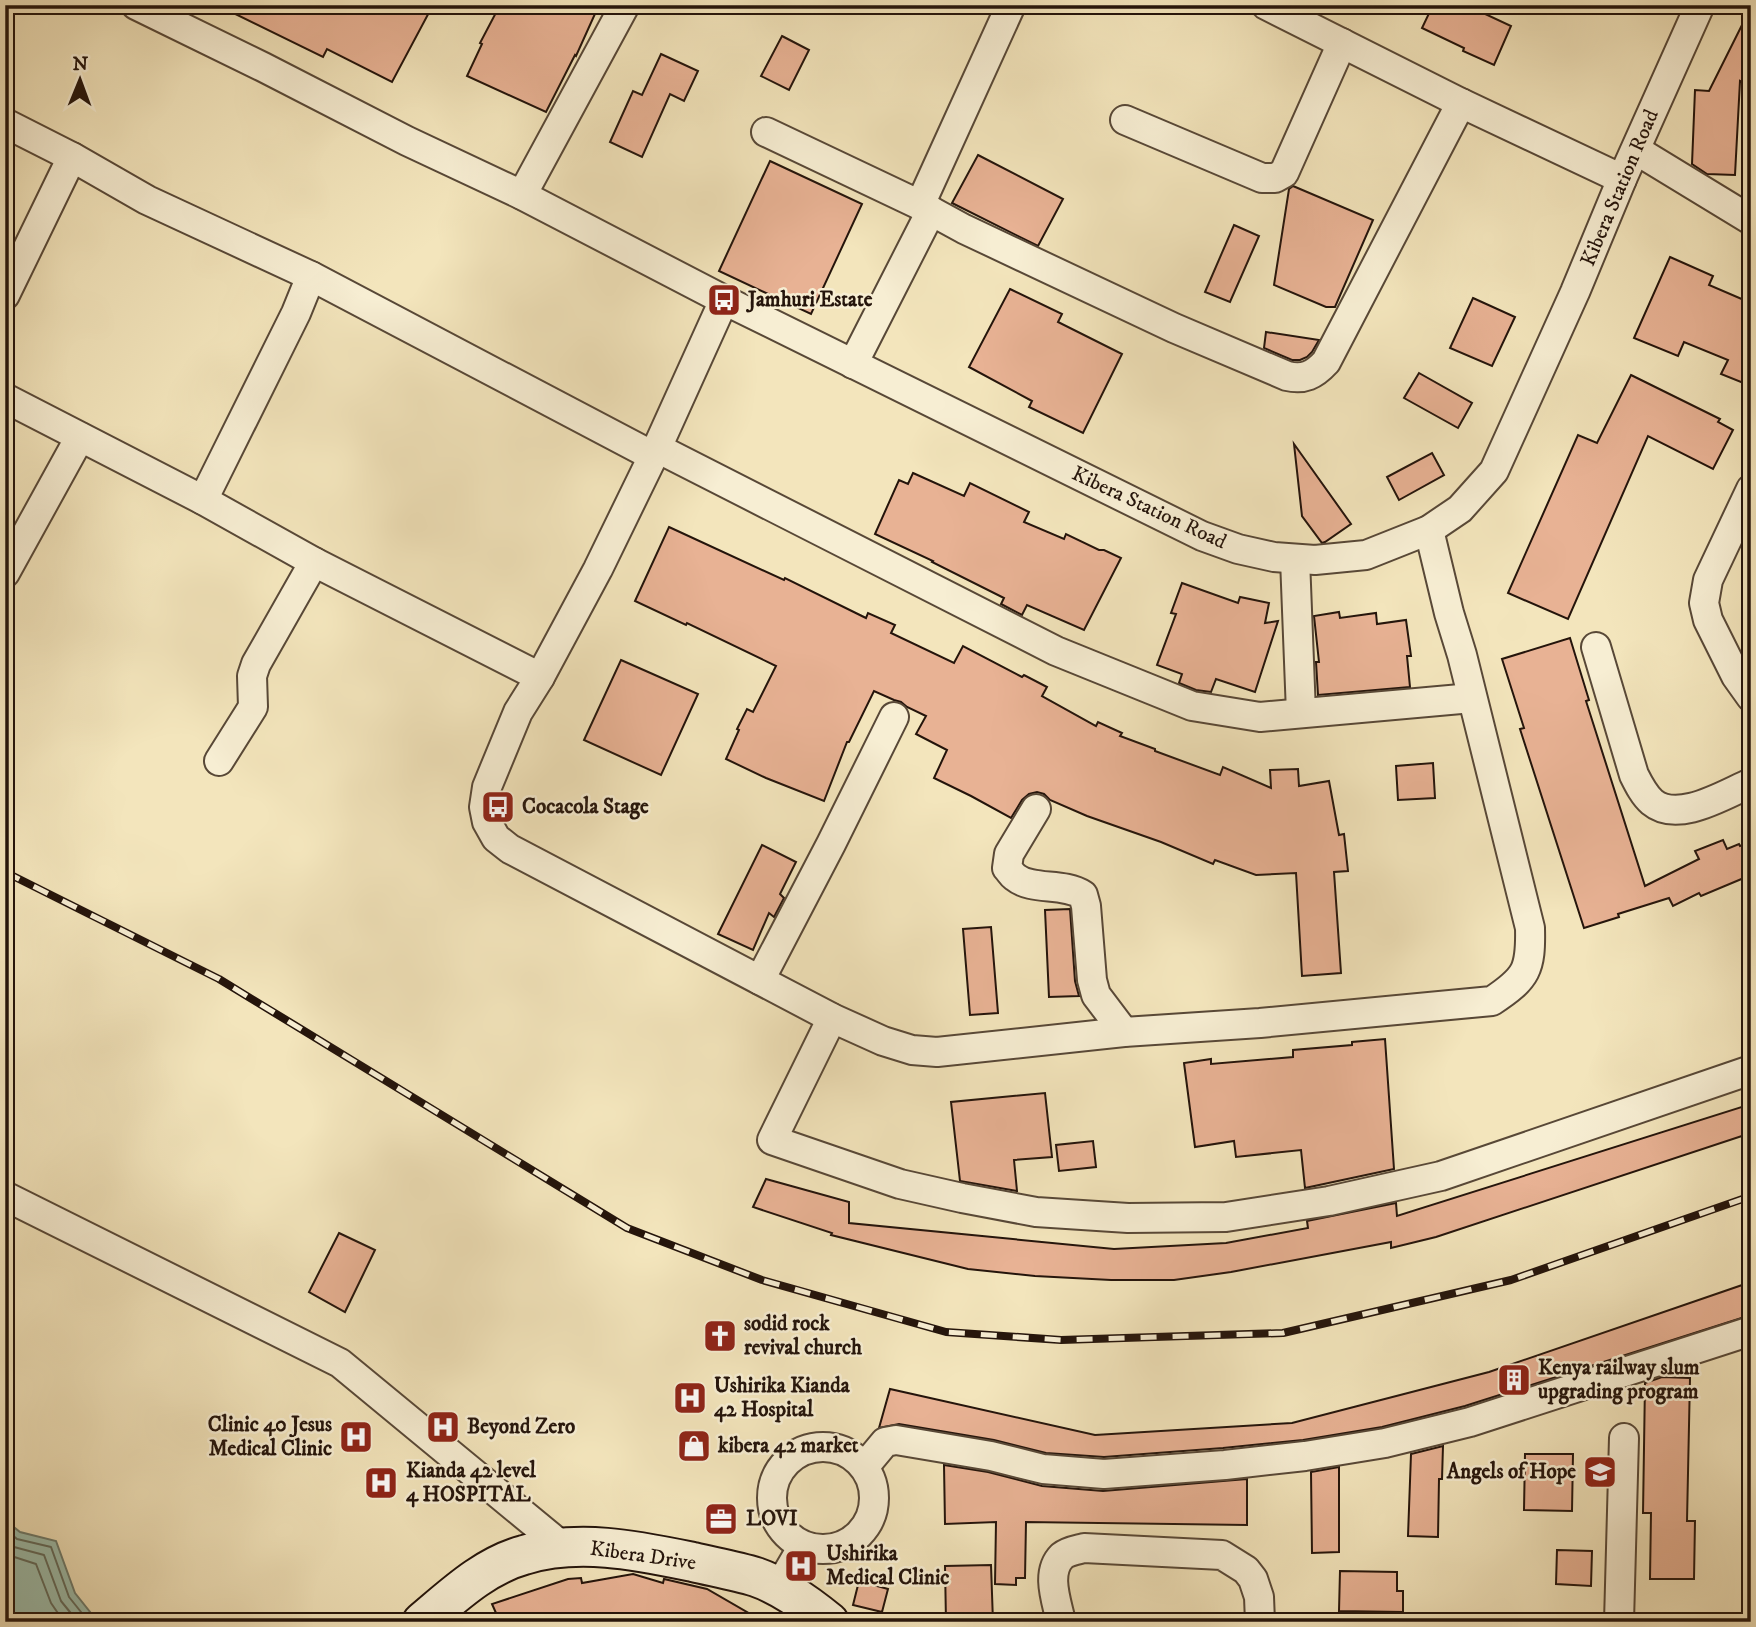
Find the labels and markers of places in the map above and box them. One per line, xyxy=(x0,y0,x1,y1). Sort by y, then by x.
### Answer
bus stop icon: Jamhuri Estate xyxy=(705,281,743,319)
place label: Jamhuri Estate xyxy=(746,287,873,313)
bus stop icon: Cocacola Stage xyxy=(479,788,517,826)
place label: Cocacola Stage xyxy=(522,794,649,820)
place label: sodid rock revival church xyxy=(744,1311,863,1361)
church icon: sodid rock revival church xyxy=(701,1317,739,1355)
place label: Kenya railway slum upgrading program xyxy=(1538,1355,1700,1405)
building icon: Kenya railway slum upgrading program xyxy=(1495,1361,1533,1399)
place label: Ushirika Kianda 42 Hospital xyxy=(714,1373,851,1423)
hospital icon: Ushirika Kianda 42 Hospital xyxy=(671,1379,709,1417)
hospital icon: Beyond Zero xyxy=(424,1408,462,1446)
place label: Clinic 40 Jesus Medical Clinic xyxy=(208,1412,332,1462)
place label: Beyond Zero xyxy=(467,1414,575,1440)
hospital icon: Clinic 40 Jesus Medical Clinic xyxy=(337,1418,375,1456)
shop icon: kibera 42 market xyxy=(675,1427,713,1465)
place label: kibera 42 market xyxy=(717,1433,859,1459)
school or university icon: Angels of Hope xyxy=(1581,1453,1619,1491)
place label: Kianda 42 level 4 HOSPITAL xyxy=(406,1458,537,1508)
place label: Angels of Hope xyxy=(1446,1459,1576,1485)
hospital icon: Kianda 42 level 4 HOSPITAL xyxy=(362,1464,400,1502)
office icon: LOVI xyxy=(702,1500,740,1538)
place label: LOVI xyxy=(746,1506,798,1532)
place label: Ushirika Medical Clinic xyxy=(826,1541,949,1591)
hospital icon: Ushirika Medical Clinic xyxy=(782,1547,820,1585)

